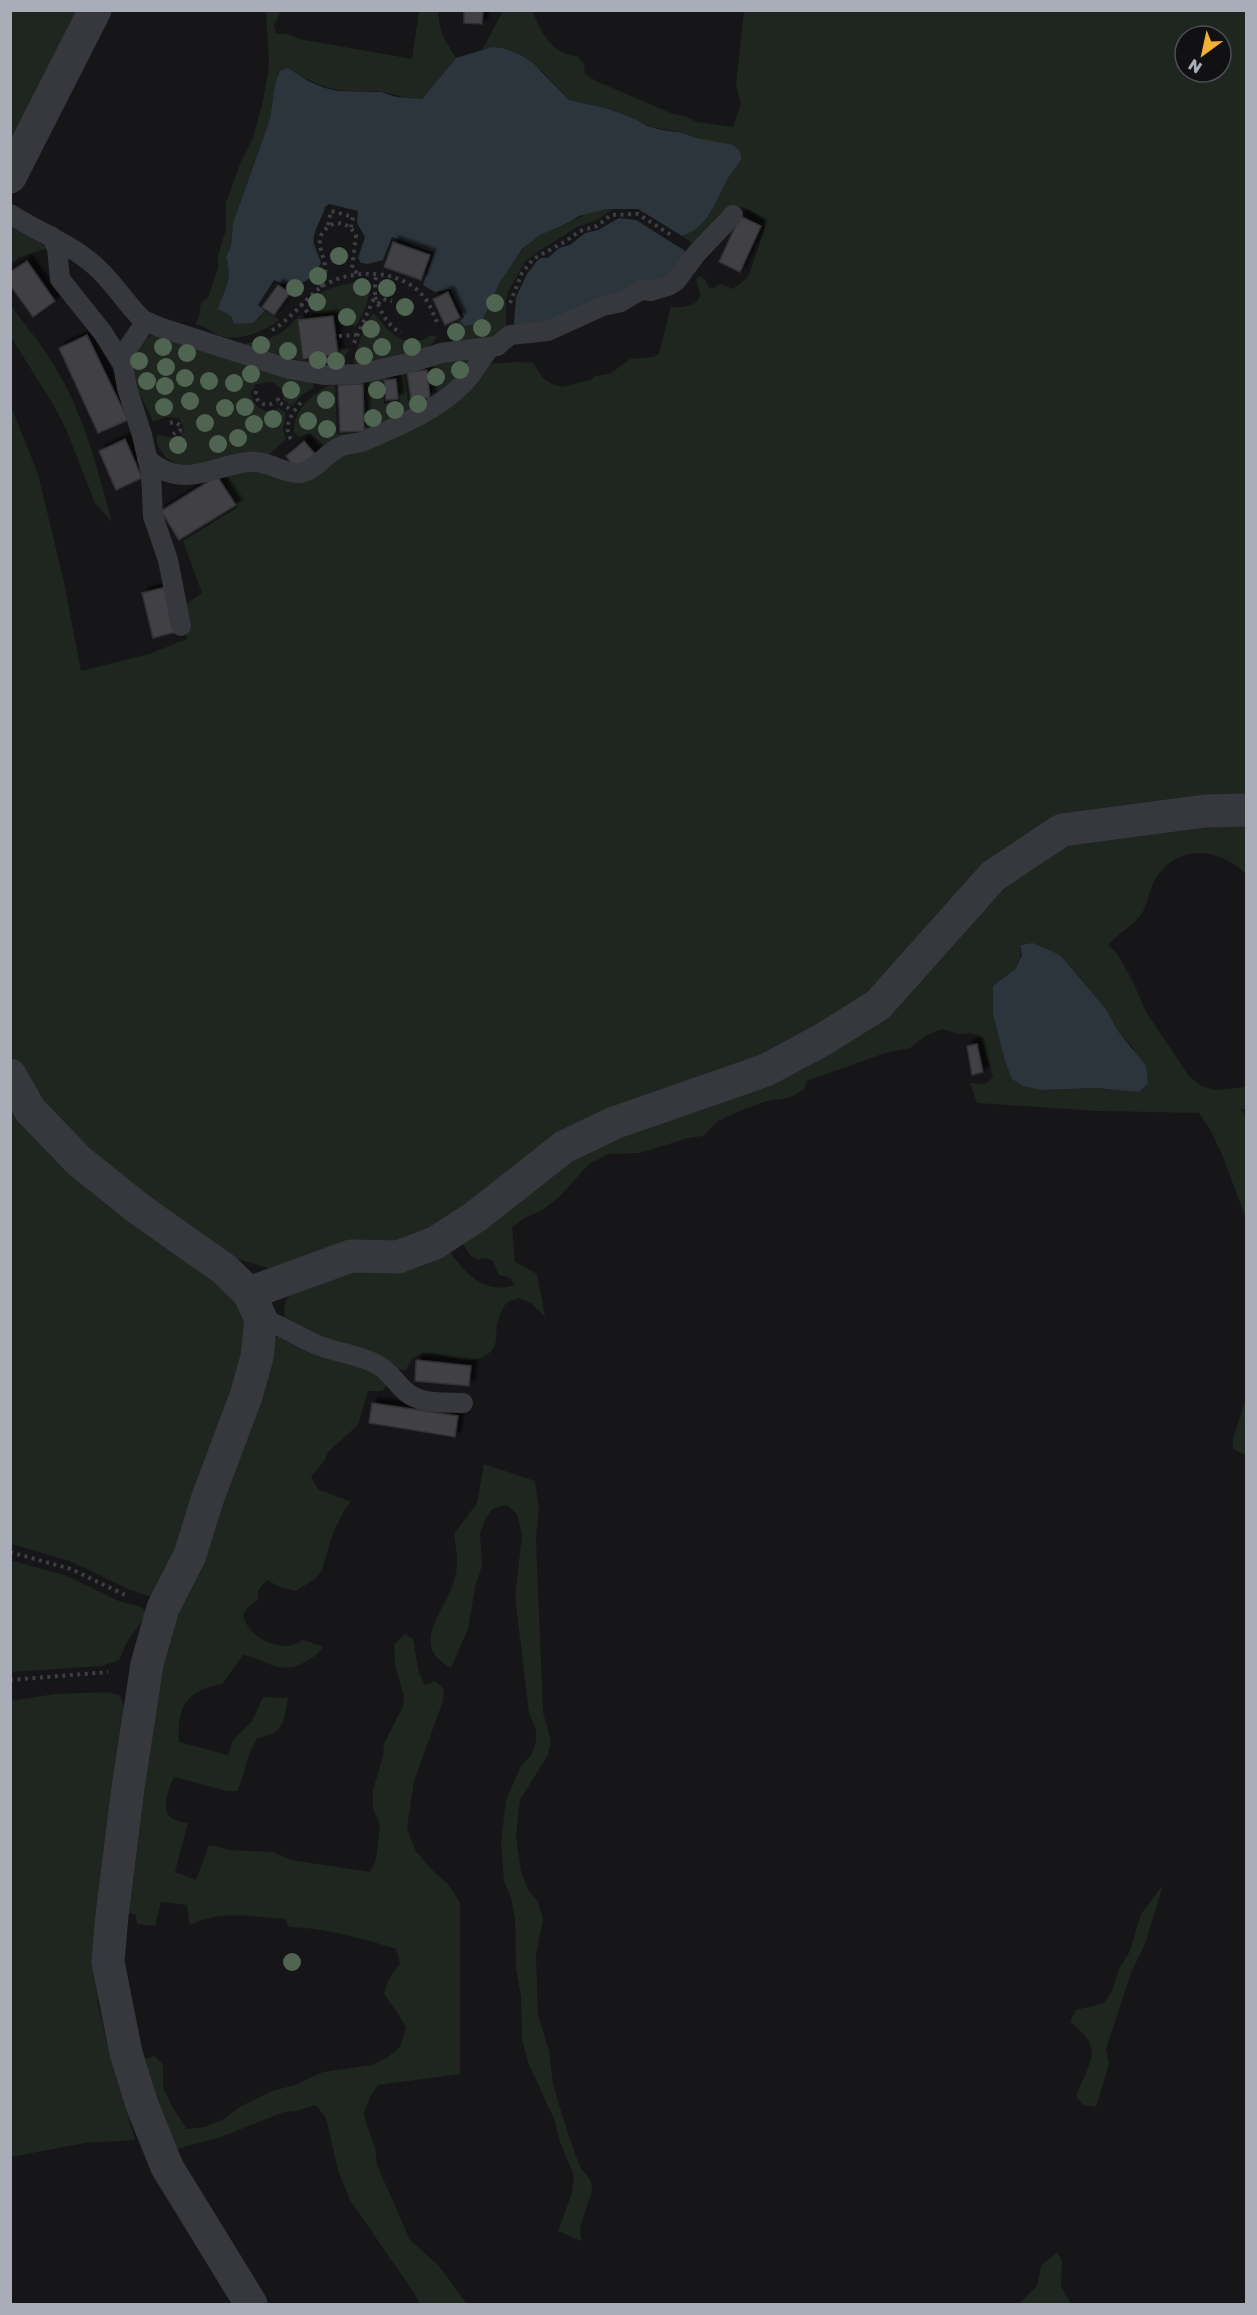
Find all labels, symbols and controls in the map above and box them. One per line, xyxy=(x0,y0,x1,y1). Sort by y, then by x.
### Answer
north arrow xyxy=(1173,24,1233,84)
text: N xyxy=(1184,55,1205,78)

